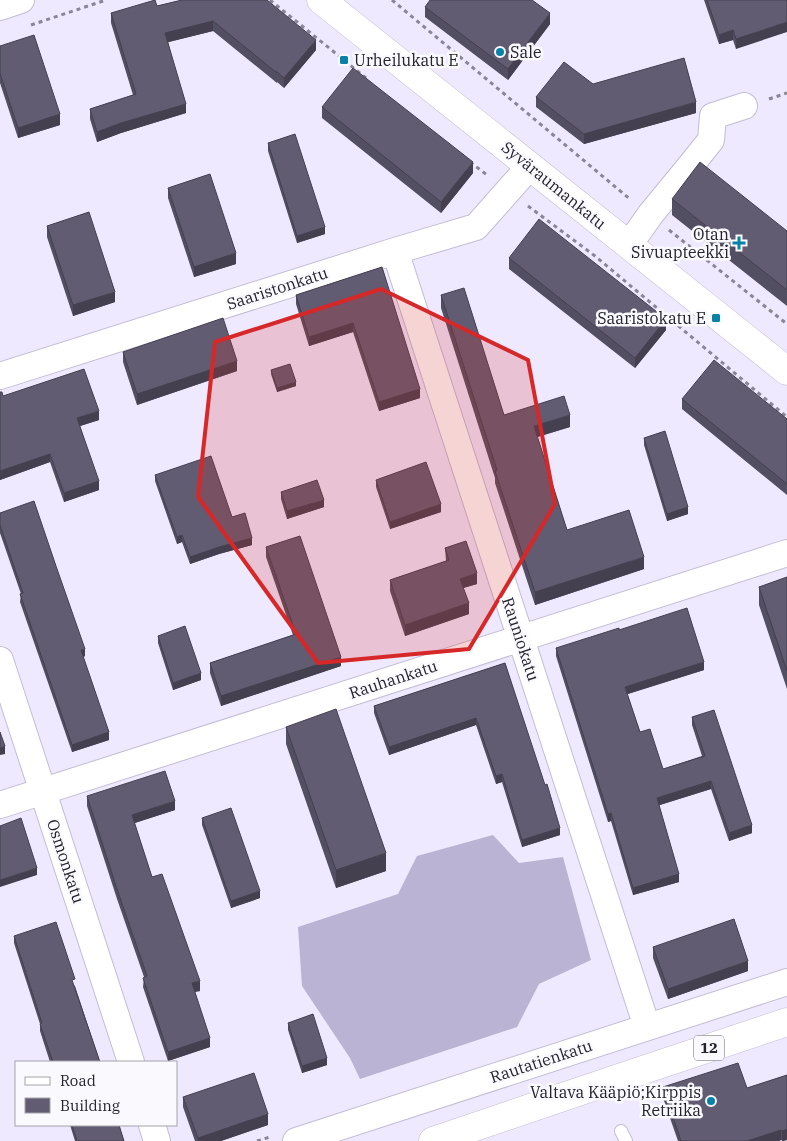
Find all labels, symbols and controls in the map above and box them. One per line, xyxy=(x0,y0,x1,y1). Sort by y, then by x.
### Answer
place label: Sale xyxy=(510,42,542,62)
marker: Sale xyxy=(494,46,506,58)
place label: Urheilukatu E xyxy=(354,50,459,70)
marker: Urheilukatu E xyxy=(338,54,350,66)
street label: Syväraumankatu xyxy=(498,137,610,233)
place label: Otan Sivuapteekki xyxy=(631,224,729,262)
marker: Otan Sivuapteekki xyxy=(733,237,745,249)
street label: Saaristonkatu xyxy=(224,262,330,314)
place label: Saaristokatu E xyxy=(597,308,706,328)
marker: Saaristokatu E xyxy=(710,312,722,324)
street label: Rauniokatu xyxy=(498,595,544,684)
street label: Rauhankatu xyxy=(346,655,440,703)
street label: Osmonkatu xyxy=(43,816,89,906)
street label: Rautatienkatu xyxy=(487,1035,595,1087)
road number: 12 xyxy=(694,1036,724,1060)
legend xyxy=(15,1061,178,1126)
text: Road xyxy=(60,1071,96,1090)
place label: Valtava Kääpiö;Kirppis Retriika xyxy=(530,1082,701,1120)
marker: Valtava Kääpiö;Kirppis Retriika xyxy=(705,1095,717,1107)
text: Building xyxy=(60,1096,120,1115)

